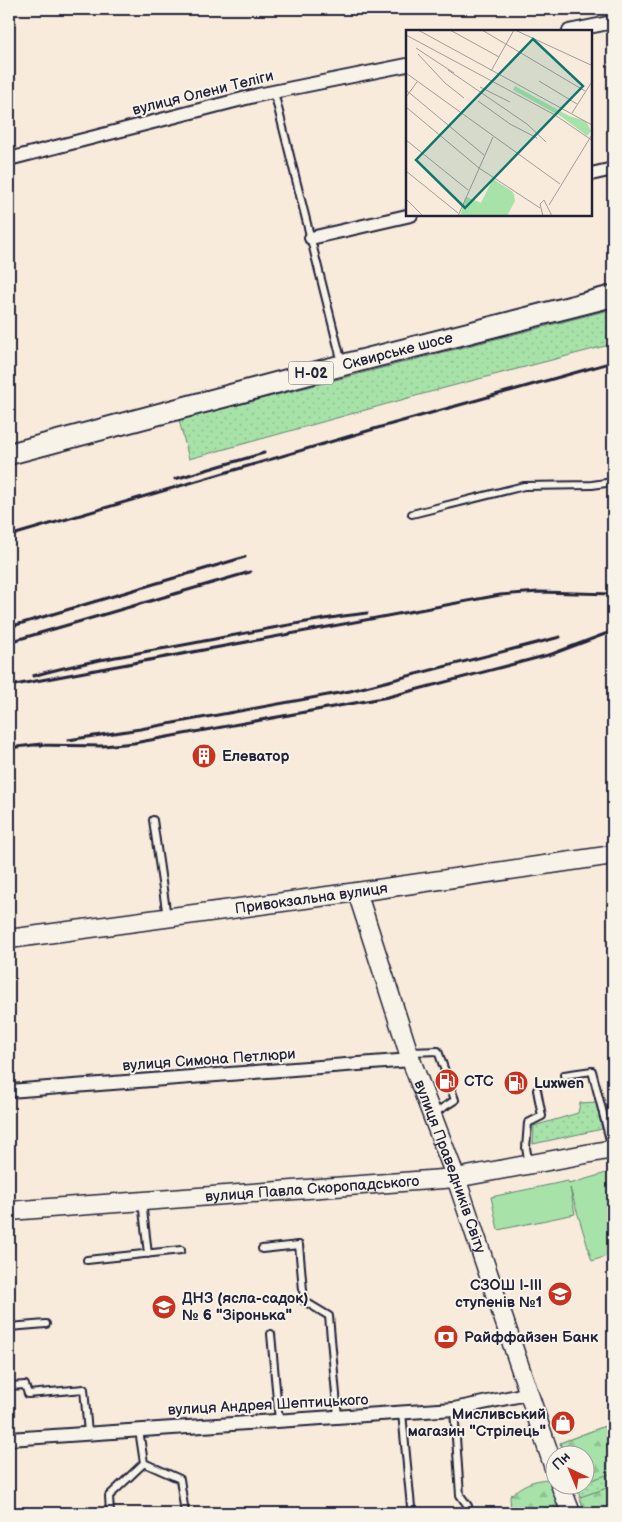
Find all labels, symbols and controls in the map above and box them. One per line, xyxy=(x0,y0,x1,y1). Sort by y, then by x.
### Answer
inset map xyxy=(406,30,592,216)
street label: вулиця Олени Теліги xyxy=(130,66,276,120)
street label: Сквирське шосе xyxy=(340,328,455,374)
road number: Н-02 xyxy=(288,362,334,384)
building icon: Елеватор xyxy=(191,743,217,769)
place label: Елеватор xyxy=(222,747,289,766)
street label: Привокзальна вулиця xyxy=(234,878,389,918)
street label: вулиця Симона Петлюри xyxy=(122,1044,296,1076)
fuel station icon: СТС xyxy=(434,1068,460,1094)
fuel station icon: Luxwen xyxy=(503,1070,529,1096)
place label: СТС xyxy=(464,1072,494,1091)
place label: Luxwen xyxy=(534,1074,584,1093)
street label: вулиця Праведників Світу xyxy=(410,1077,490,1256)
street label: вулиця Павла Скоропадського xyxy=(204,1171,420,1206)
place label: СЗОШ І-ІІІ ступенів №1 xyxy=(455,1276,542,1312)
school or university icon: СЗОШ І-ІІІ ступенів №1 xyxy=(547,1281,573,1307)
place label: ДНЗ (ясла-садок) № 6 "Зіронька" xyxy=(182,1289,308,1325)
school or university icon: ДНЗ (ясла-садок) № 6 "Зіронька" xyxy=(151,1294,177,1320)
bank icon: Райффайзен Банк xyxy=(433,1324,459,1350)
place label: Райффайзен Банк xyxy=(464,1328,599,1347)
street label: вулиця Андрея Шептицького xyxy=(167,1390,369,1420)
place label: Мисливський магазин "Стрілець" xyxy=(408,1405,546,1441)
shop icon: Мисливський магазин "Стрілець" xyxy=(550,1410,576,1436)
north arrow xyxy=(544,1444,594,1494)
text: Пн xyxy=(549,1448,574,1474)

